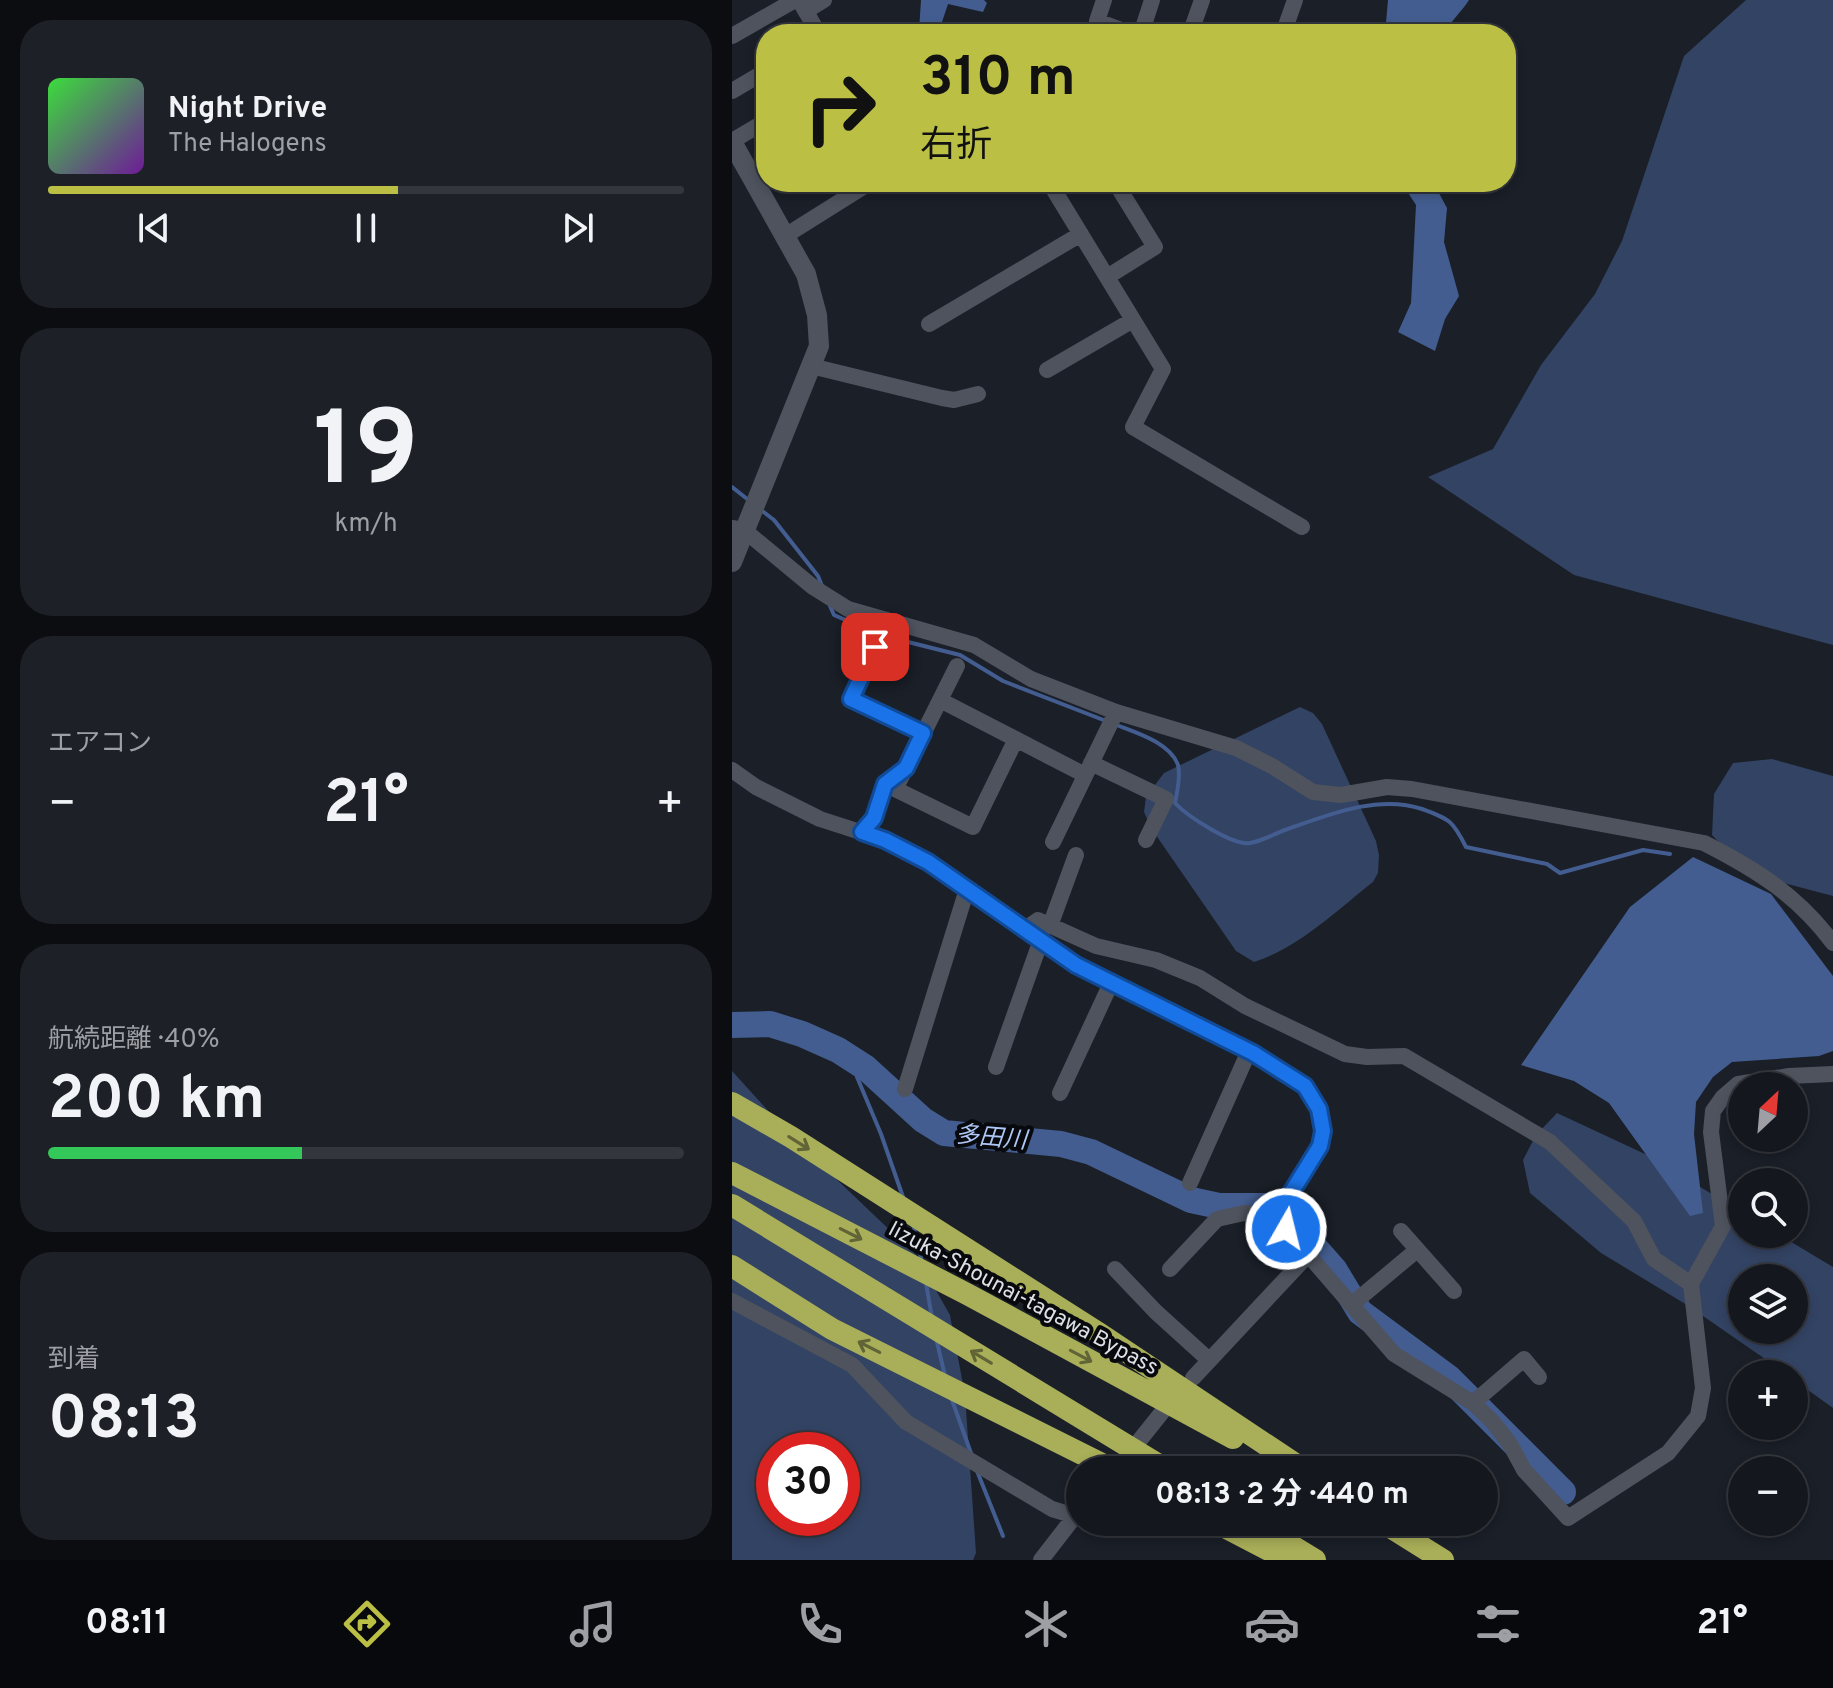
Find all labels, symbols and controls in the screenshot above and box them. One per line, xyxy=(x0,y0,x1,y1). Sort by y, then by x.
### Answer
text: 310 m xyxy=(920,45,1076,115)
icon: right xyxy=(788,56,892,160)
text: Night Drive xyxy=(168,91,327,128)
text: 右折 xyxy=(920,124,992,170)
text: The Halogens xyxy=(168,128,327,161)
icon: previous xyxy=(132,206,176,250)
icon: pause xyxy=(344,206,388,250)
icon: next xyxy=(556,206,600,250)
text: 19 xyxy=(313,390,419,522)
text: km/h xyxy=(334,508,398,541)
pin xyxy=(841,613,909,681)
icon: arrive xyxy=(853,625,897,669)
text: エアコン xyxy=(48,728,152,761)
text: 21° xyxy=(323,768,409,844)
text: − xyxy=(48,778,76,834)
text: + xyxy=(656,778,684,834)
text: 航続距離 · 40% xyxy=(48,1024,220,1057)
text: 200 km xyxy=(48,1064,265,1140)
north arrow xyxy=(1728,1072,1808,1152)
map controls xyxy=(1728,1072,1808,1536)
water label: 多田川 xyxy=(954,1121,1031,1157)
one-way arrow xyxy=(788,1134,810,1151)
button: search xyxy=(1728,1168,1808,1248)
position arrow xyxy=(1244,1187,1328,1271)
street label: Iizuka-Shounai-tagawa Bypass xyxy=(883,1216,1163,1382)
one-way arrow xyxy=(839,1227,863,1243)
button: layers xyxy=(1728,1264,1808,1344)
one-way arrow xyxy=(858,1339,882,1354)
text: 到着 xyxy=(48,1344,100,1377)
one-way arrow xyxy=(970,1348,993,1364)
one-way arrow xyxy=(1069,1348,1092,1364)
button: + xyxy=(1728,1360,1808,1440)
text: 08:13 xyxy=(48,1384,200,1460)
speed limit sign: 30 xyxy=(756,1432,860,1536)
button: − xyxy=(1728,1456,1808,1536)
text: 08:13 · 2 分 · 440 m xyxy=(1155,1477,1409,1514)
icon: directions xyxy=(339,1596,395,1652)
icon: music xyxy=(565,1596,621,1652)
icon: phone xyxy=(792,1596,848,1652)
icon: climate xyxy=(1018,1596,1074,1652)
icon: car xyxy=(1244,1596,1300,1652)
icon: filters xyxy=(1470,1596,1526,1652)
text: 08:11 xyxy=(85,1601,169,1647)
text: 21° xyxy=(1696,1601,1748,1647)

